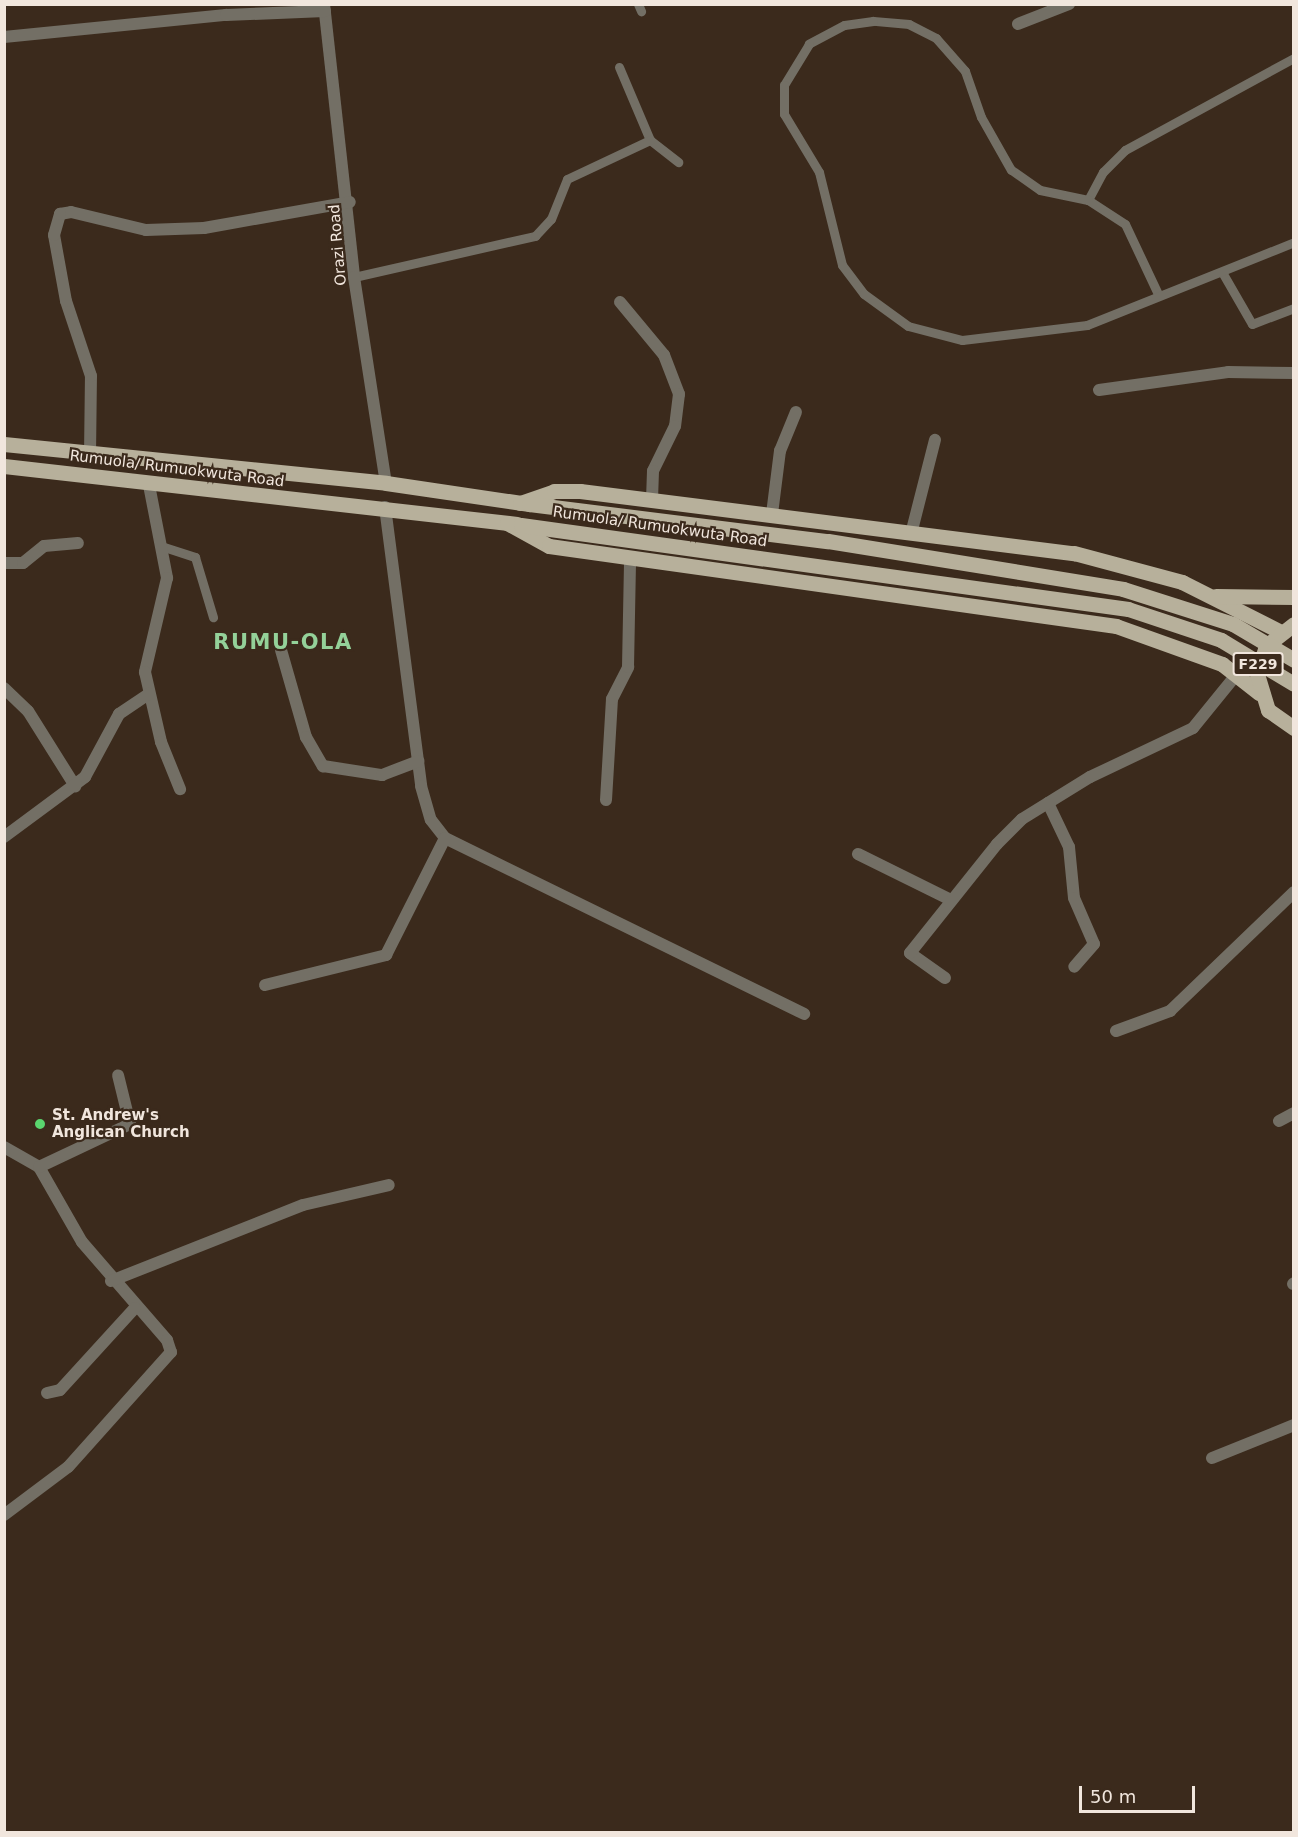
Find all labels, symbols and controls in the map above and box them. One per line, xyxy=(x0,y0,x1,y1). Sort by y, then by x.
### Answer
street label: Orazi Road xyxy=(325,204,351,286)
street label: Rumuola/ Rumuokwuta Road xyxy=(69,447,285,491)
street label: Rumuola/ Rumuokwuta Road xyxy=(552,503,768,551)
district label: RUMU-OLA xyxy=(213,629,353,655)
road number: F229 xyxy=(1232,653,1284,675)
place label: St. Andrew's Anglican Church xyxy=(52,1106,190,1141)
marker: St. Andrew's Anglican Church xyxy=(33,1117,47,1131)
scale bar xyxy=(1082,1774,1198,1812)
text: 50 m xyxy=(1090,1786,1136,1807)

